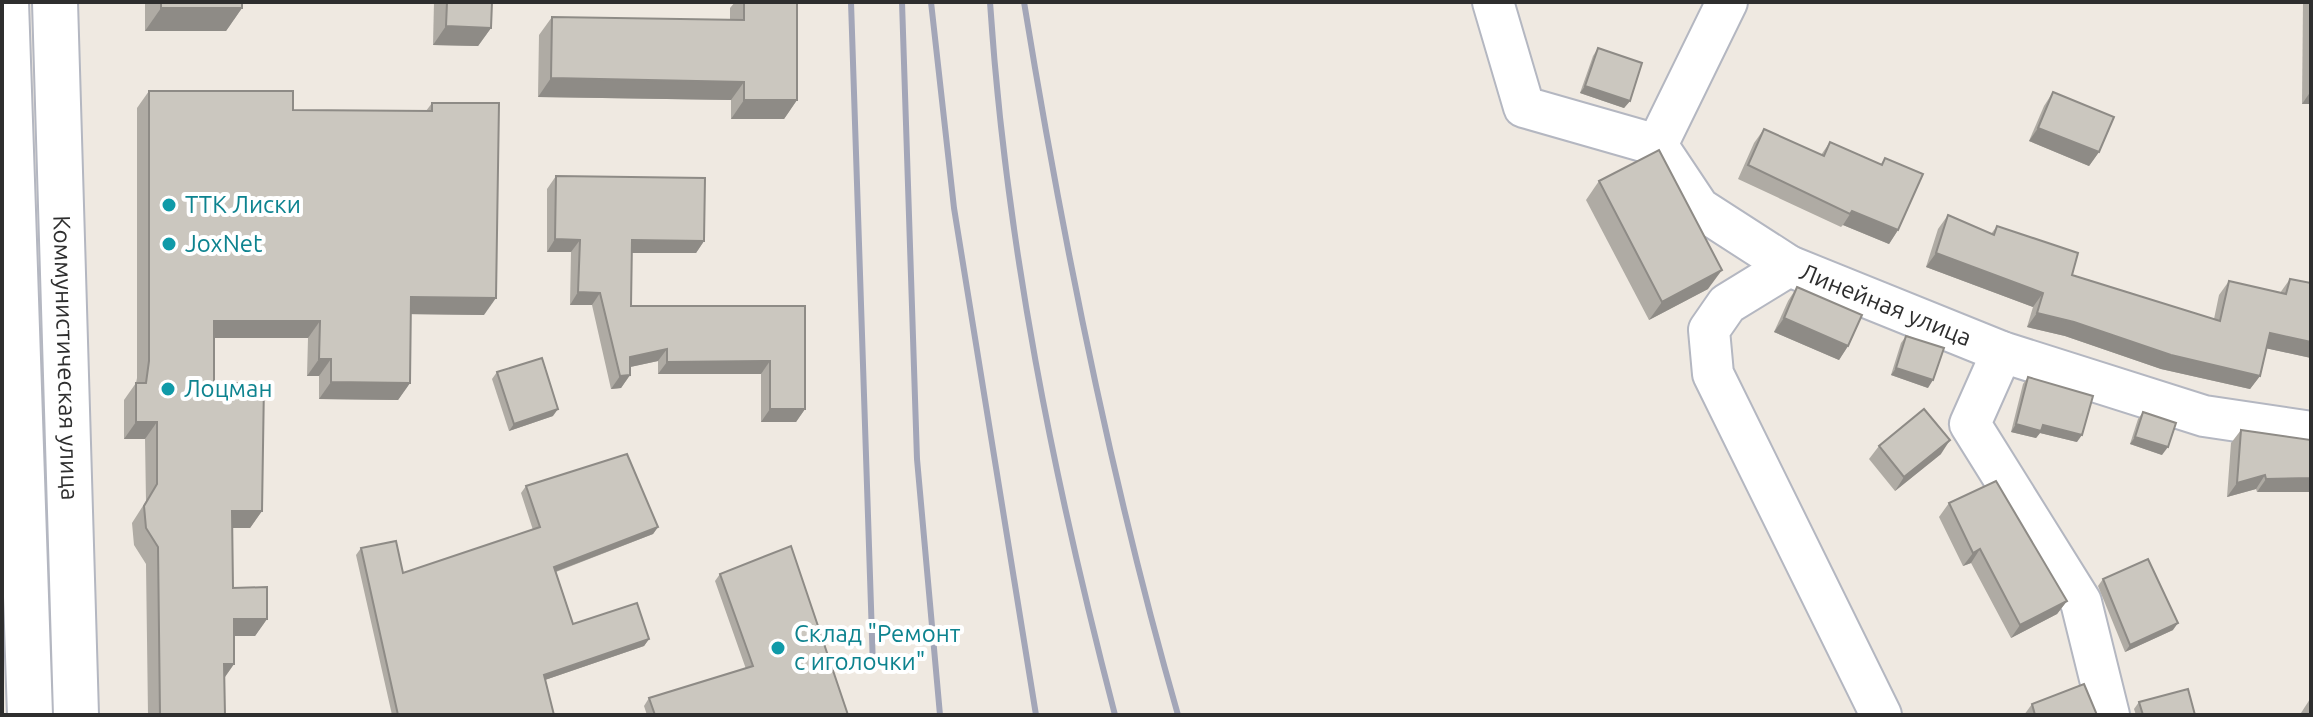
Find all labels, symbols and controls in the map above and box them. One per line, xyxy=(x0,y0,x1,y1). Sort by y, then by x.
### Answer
place label: ТТК Лиски xyxy=(185,191,301,218)
marker: ТТК Лиски xyxy=(160,196,178,214)
street label: Коммунистическая улица xyxy=(48,215,84,501)
place label: JoxNet xyxy=(185,230,263,257)
marker: JoxNet xyxy=(160,235,178,253)
street label: Линейная улица xyxy=(1796,258,1975,351)
place label: Лоцман xyxy=(184,375,272,402)
marker: Лоцман xyxy=(159,380,177,398)
place label: Склад "Ремонт с иголочки" xyxy=(794,620,961,675)
marker: Склад "Ремонт с иголочки" xyxy=(769,639,787,657)

